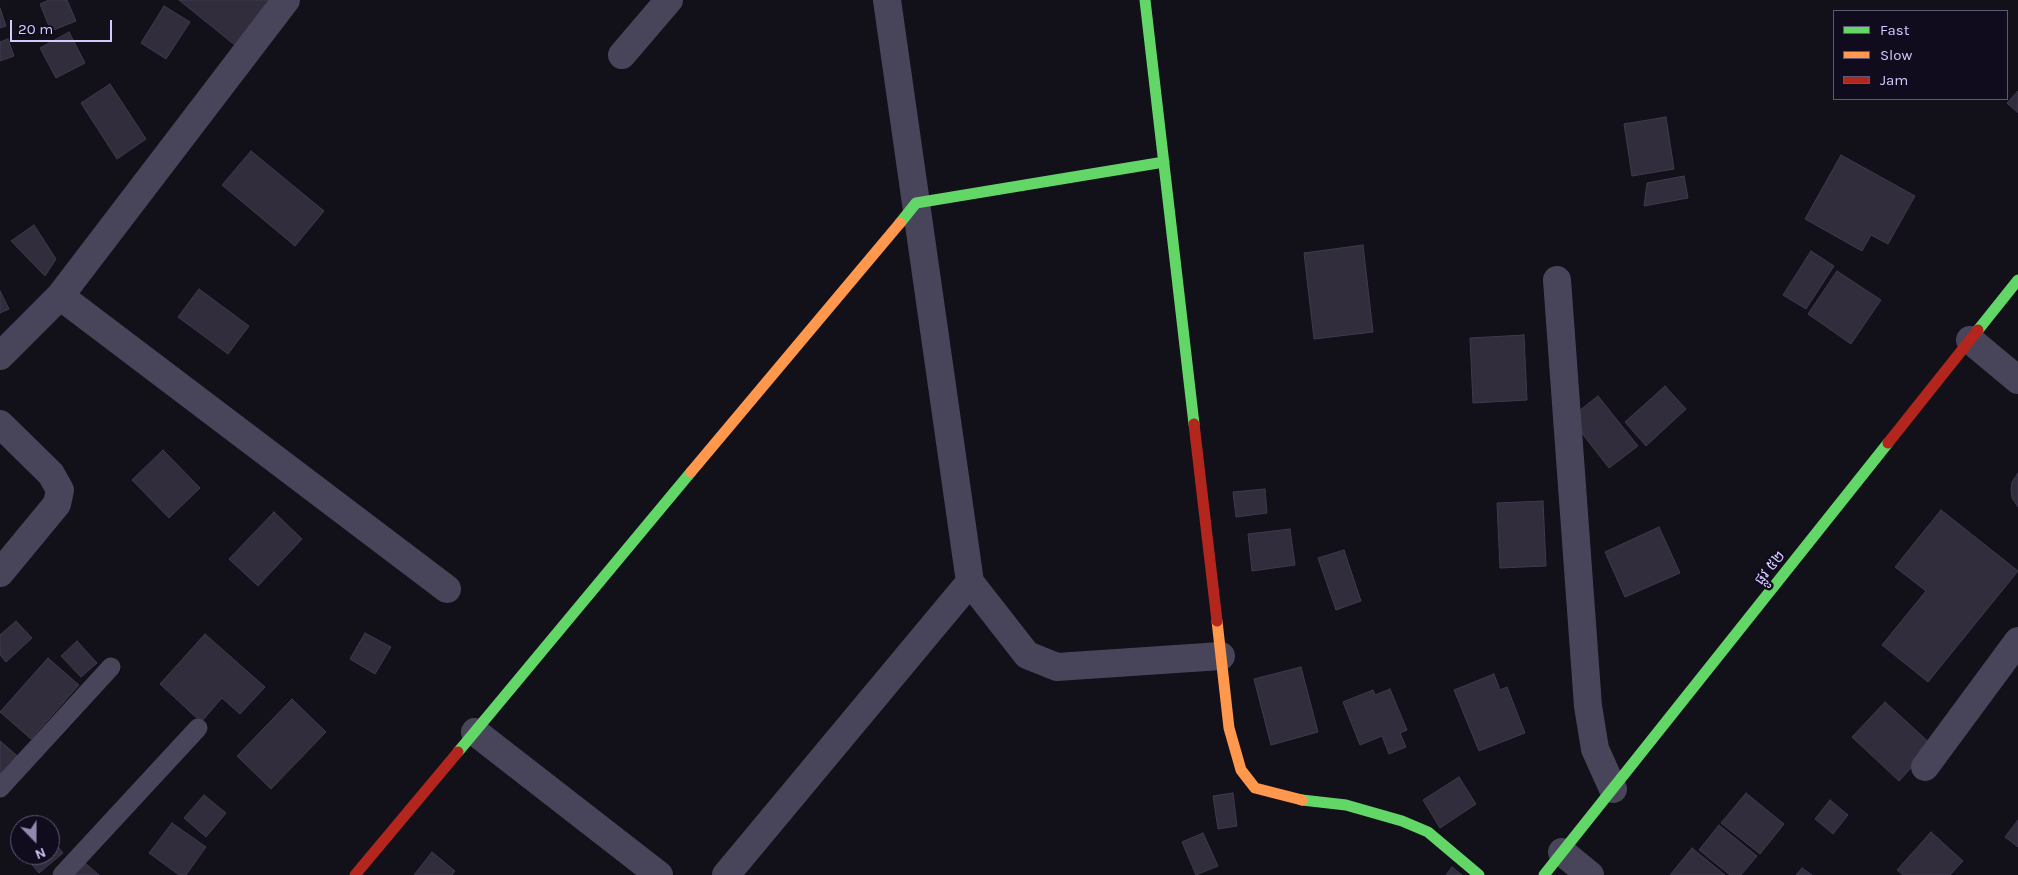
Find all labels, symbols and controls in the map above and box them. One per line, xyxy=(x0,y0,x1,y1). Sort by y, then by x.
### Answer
scale bar xyxy=(12,10,115,42)
legend xyxy=(1833,10,2008,100)
text: 20 m xyxy=(18,20,53,38)
text: Fast xyxy=(1880,21,1909,39)
text: Slow xyxy=(1880,46,1912,64)
text: Jam xyxy=(1880,71,1908,89)
street label: ផ្លូវ ៥២ xyxy=(1751,547,1789,589)
north arrow xyxy=(10,815,60,865)
text: N xyxy=(33,844,48,863)

